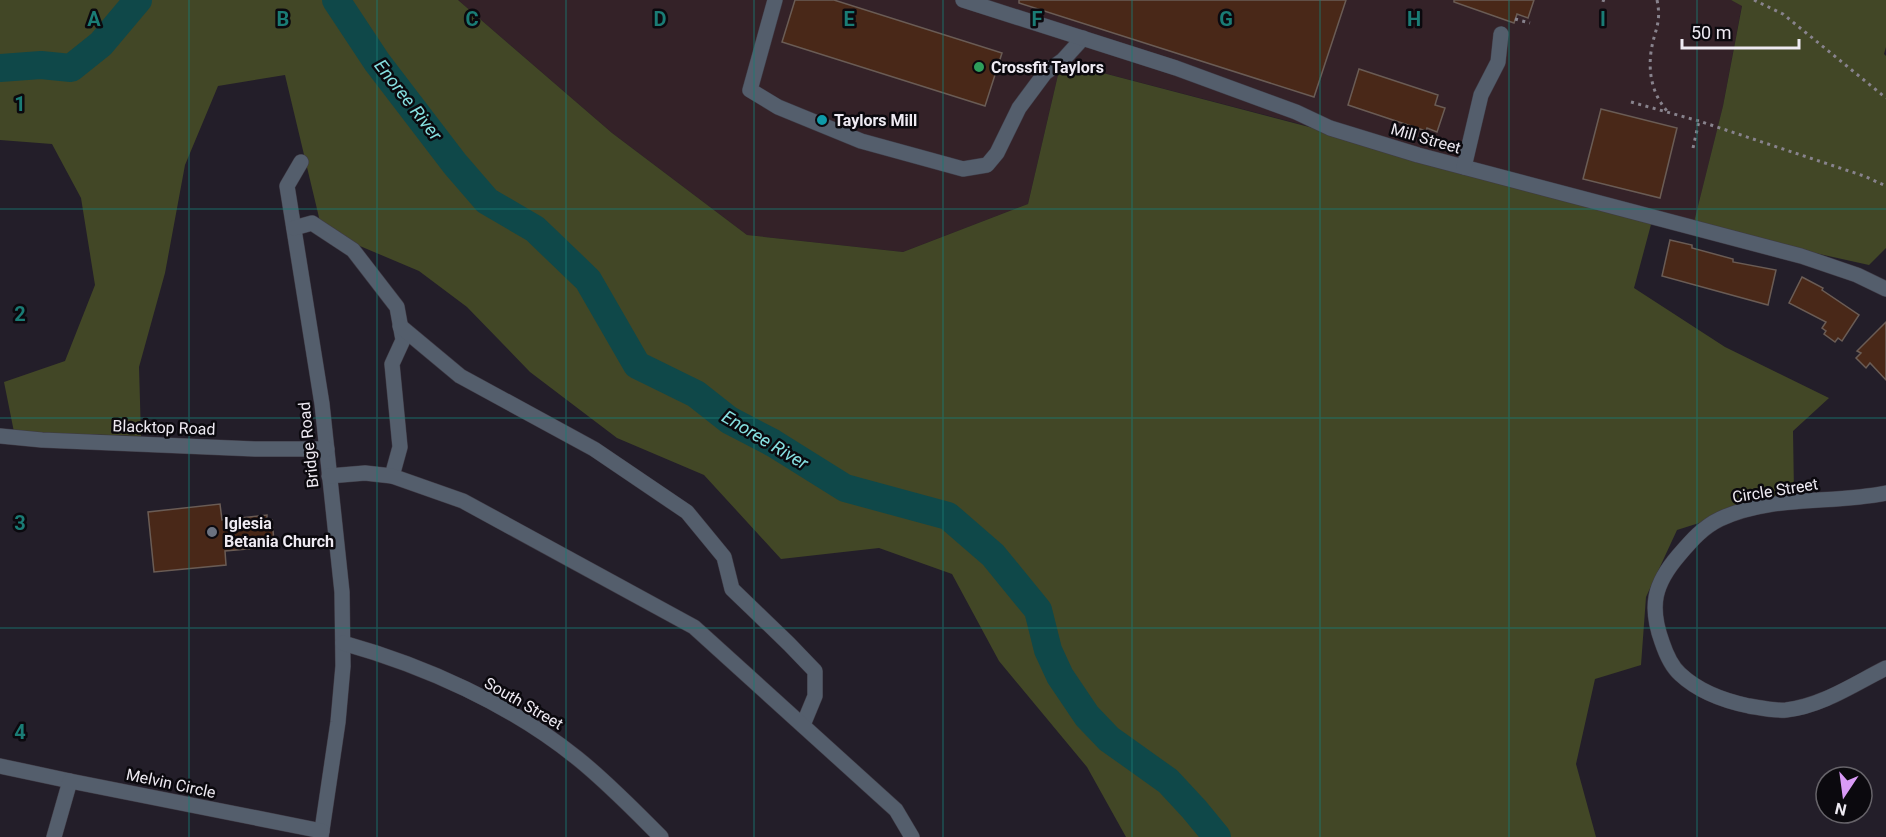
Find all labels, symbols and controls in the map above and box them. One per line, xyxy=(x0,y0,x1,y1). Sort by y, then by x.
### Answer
text: A xyxy=(87,7,101,31)
text: B xyxy=(277,7,289,31)
text: C xyxy=(465,7,479,31)
text: D xyxy=(654,7,667,31)
text: E xyxy=(843,7,855,31)
text: F xyxy=(1032,7,1043,31)
text: G xyxy=(1219,7,1233,31)
text: H xyxy=(1407,7,1421,31)
text: I xyxy=(1600,7,1606,31)
scale bar xyxy=(1682,12,1799,50)
text: 50 m xyxy=(1691,22,1731,43)
water label: Enoree River xyxy=(370,55,447,145)
place label: Crossfit Taylors xyxy=(991,58,1104,77)
marker: Crossfit Taylors xyxy=(972,60,986,74)
text: 1 xyxy=(14,92,26,116)
place label: Taylors Mill xyxy=(834,111,917,130)
marker: Taylors Mill xyxy=(815,113,829,127)
street label: Mill Street xyxy=(1389,119,1463,158)
text: 2 xyxy=(14,302,26,326)
street label: Bridge Road xyxy=(295,401,322,489)
water label: Enoree River xyxy=(718,406,813,474)
street label: Blacktop Road xyxy=(112,416,216,439)
street label: Circle Street xyxy=(1731,474,1819,507)
text: 3 xyxy=(14,511,26,535)
place label: Iglesia Betania Church xyxy=(224,514,334,551)
marker: Iglesia Betania Church xyxy=(205,525,219,539)
street label: South Street xyxy=(481,673,566,734)
text: 4 xyxy=(14,720,26,744)
street label: Melvin Circle xyxy=(124,765,217,802)
north arrow xyxy=(1814,765,1874,825)
text: N xyxy=(1833,799,1848,820)

